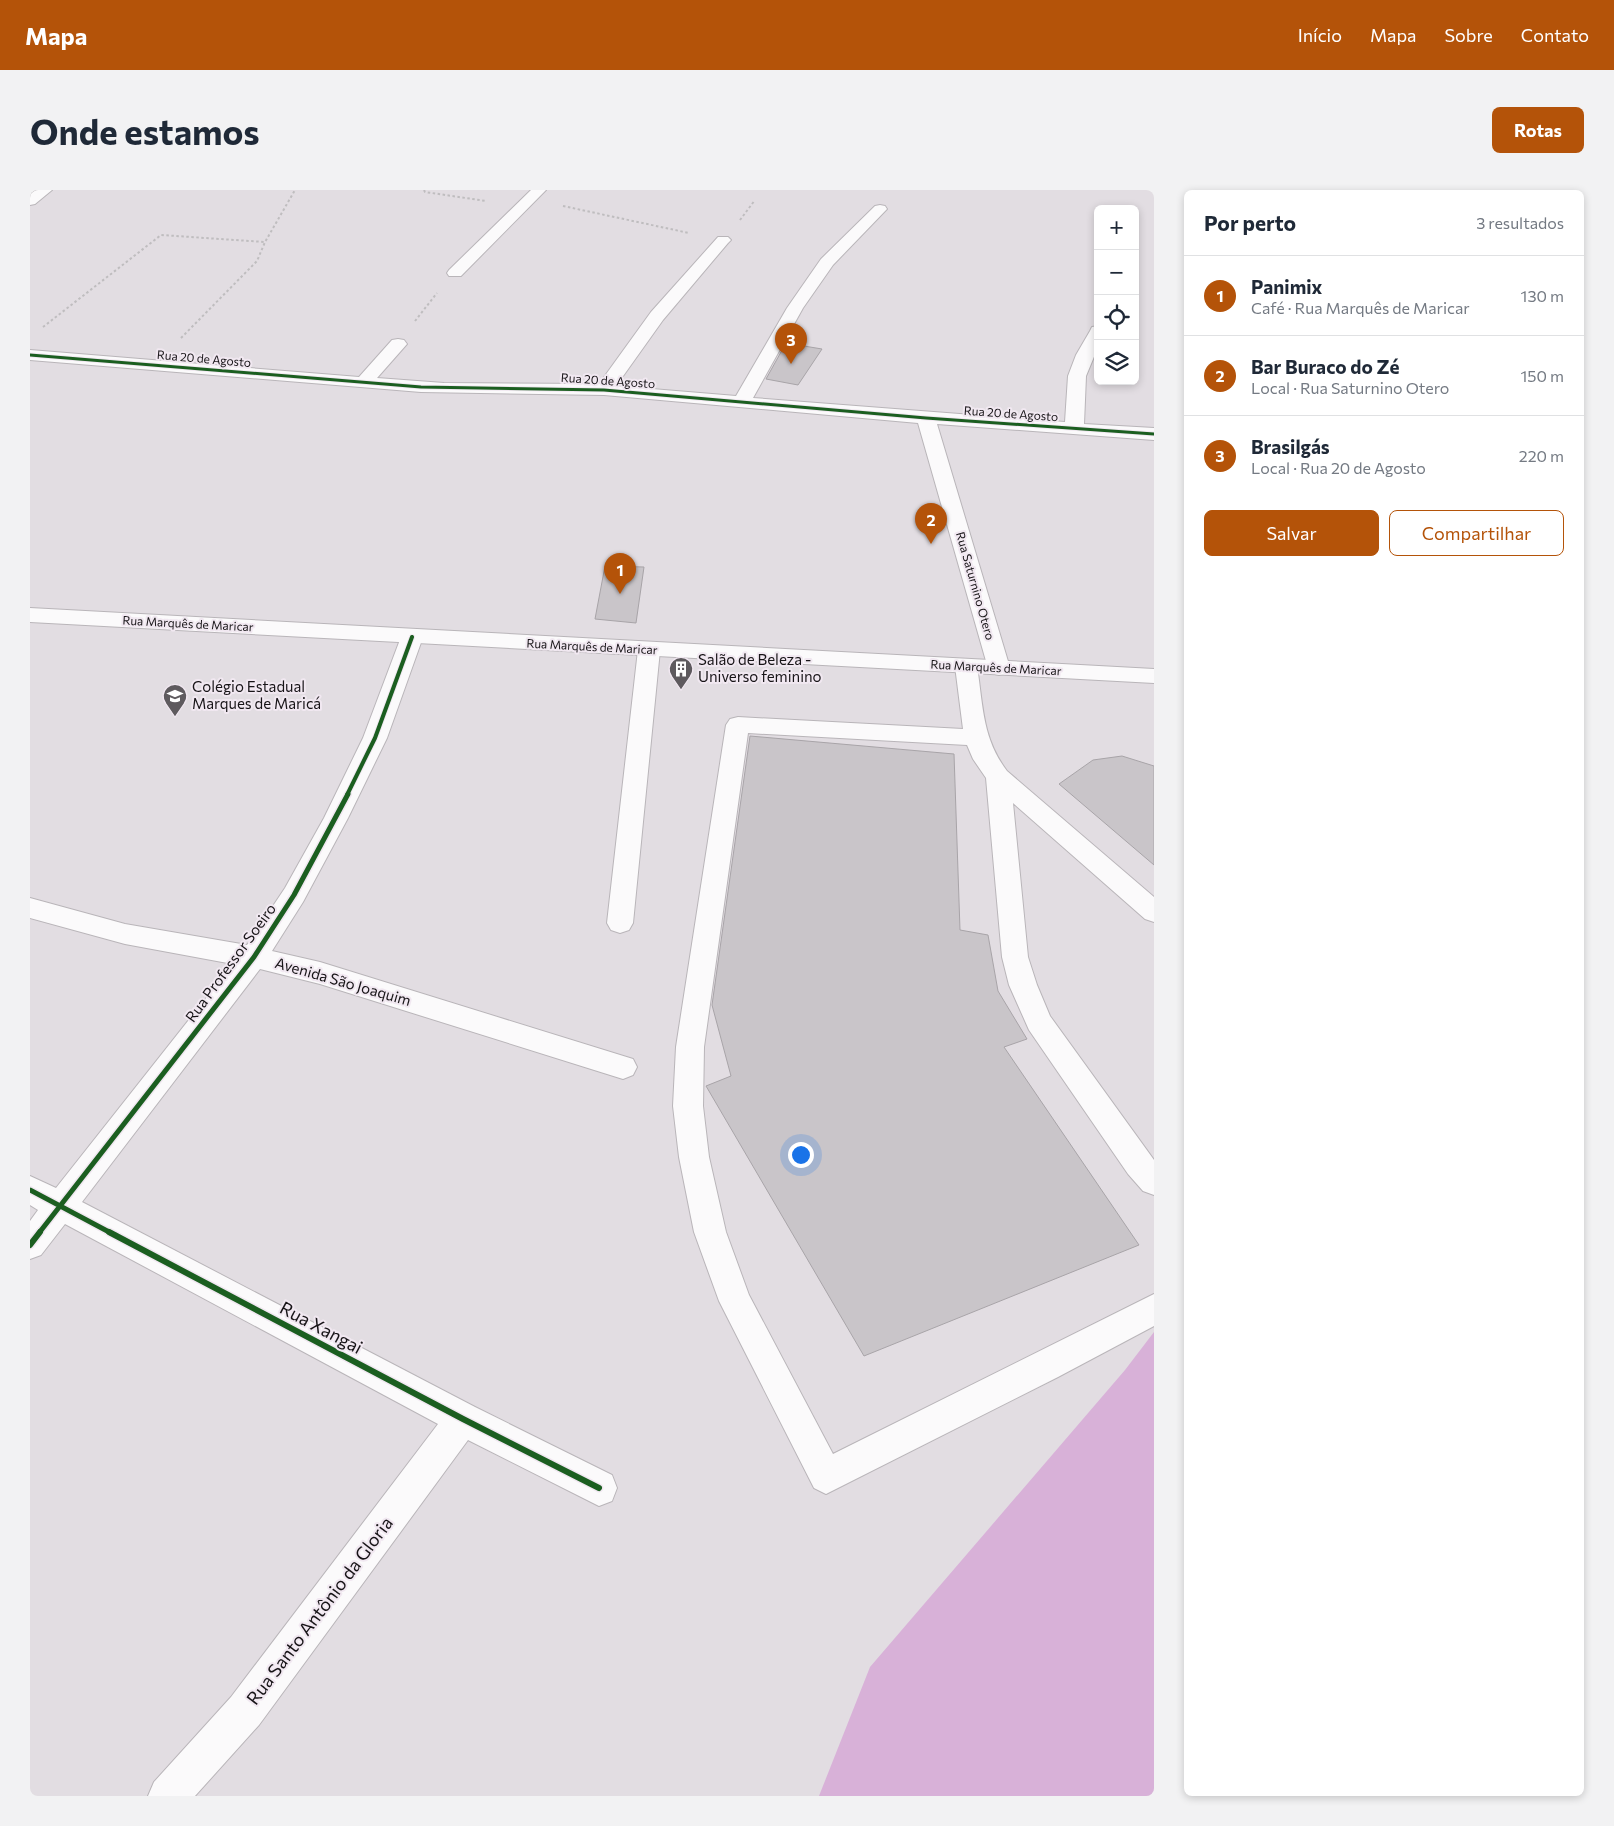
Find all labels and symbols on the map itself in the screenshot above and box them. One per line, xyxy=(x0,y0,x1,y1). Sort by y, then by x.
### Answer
pin: 3 xyxy=(775,323,807,364)
street label: Rua 20 de Agosto xyxy=(156,347,252,369)
street label: Rua 20 de Agosto xyxy=(560,370,656,390)
street label: Rua 20 de Agosto xyxy=(963,403,1059,423)
pin: 2 xyxy=(915,503,947,544)
street label: Rua Saturnino Otero xyxy=(954,530,998,641)
pin: 1 xyxy=(604,553,636,594)
street label: Rua Marquês de Maricar xyxy=(122,613,254,633)
street label: Rua Marquês de Maricar xyxy=(526,636,658,656)
place label: Salão de Beleza - Universo feminino xyxy=(698,650,822,685)
building icon: Salão de Beleza - Universo feminino xyxy=(668,656,694,690)
street label: Rua Marquês de Maricar xyxy=(930,657,1062,677)
place label: Colégio Estadual Marques de Maricá xyxy=(192,677,321,712)
school or university icon: Colégio Estadual Marques de Maricá xyxy=(162,683,188,717)
street label: Rua Professor Soeiro xyxy=(181,900,279,1025)
street label: Avenida São Joaquim xyxy=(273,953,413,1009)
your location xyxy=(788,1142,814,1168)
street label: Rua Xangai xyxy=(276,1296,367,1358)
street label: Rua Santo Antônio da Gloria xyxy=(241,1512,397,1709)

